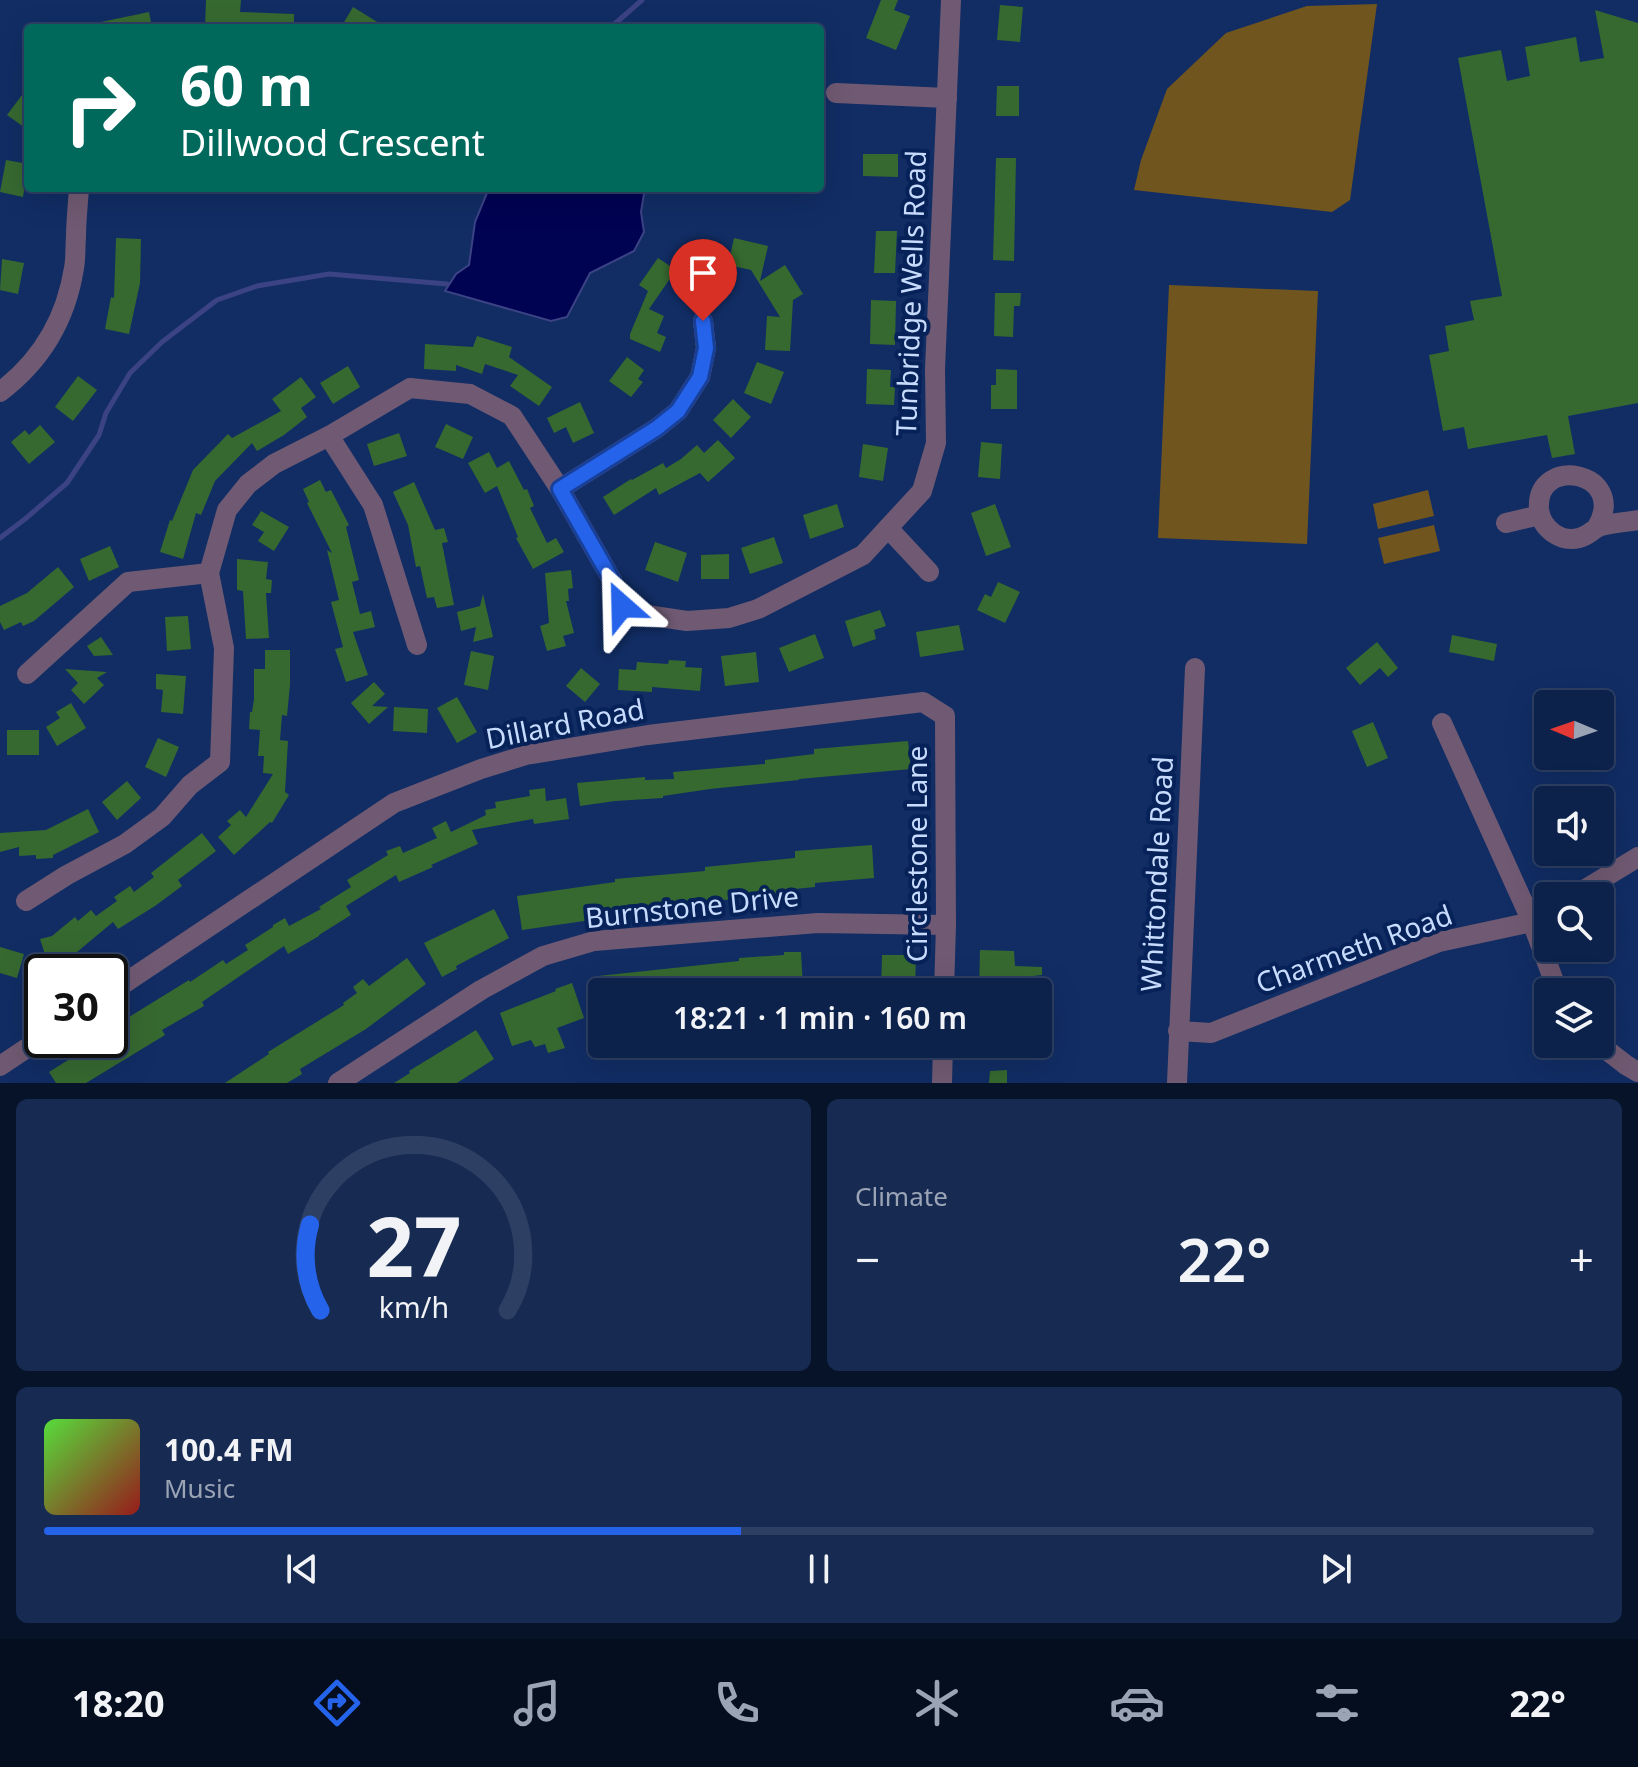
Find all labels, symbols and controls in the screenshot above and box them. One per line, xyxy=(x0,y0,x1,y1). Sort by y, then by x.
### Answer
text: 60 m xyxy=(180,46,313,122)
icon: right xyxy=(48,56,152,160)
text: Dillwood Crescent xyxy=(180,118,485,167)
street label: Tunbridge Wells Road xyxy=(886,149,934,437)
pin xyxy=(669,239,737,321)
icon: arrive xyxy=(681,251,725,295)
position arrow xyxy=(580,564,664,648)
street label: Dillard Road xyxy=(482,689,647,757)
north arrow xyxy=(1534,690,1614,770)
map controls xyxy=(1534,690,1614,1058)
street label: Circlestone Lane xyxy=(897,746,935,962)
street label: Whittondale Road xyxy=(1131,755,1181,993)
button: sound xyxy=(1534,786,1614,866)
street label: Burnstone Drive xyxy=(583,876,801,936)
button: search xyxy=(1534,882,1614,962)
street label: Charmeth Road xyxy=(1250,895,1457,1001)
speed limit sign: 30 xyxy=(24,954,128,1058)
button: layers xyxy=(1534,978,1614,1058)
text: 18:21 · 1 min · 160 m xyxy=(673,997,967,1038)
text: Climate xyxy=(855,1178,948,1214)
text: 27 xyxy=(366,1188,461,1301)
text: 22° xyxy=(1177,1218,1272,1300)
text: − xyxy=(855,1229,880,1289)
text: + xyxy=(1569,1229,1594,1289)
text: km/h xyxy=(378,1287,449,1326)
text: 100.4 FM xyxy=(164,1429,294,1470)
text: Music xyxy=(164,1470,235,1506)
icon: previous xyxy=(280,1547,324,1591)
icon: pause xyxy=(797,1547,841,1591)
icon: next xyxy=(1314,1547,1358,1591)
icon: directions xyxy=(309,1675,365,1731)
icon: music xyxy=(509,1675,565,1731)
icon: phone xyxy=(709,1675,765,1731)
icon: climate xyxy=(909,1675,965,1731)
icon: car xyxy=(1109,1675,1165,1731)
icon: filters xyxy=(1309,1675,1365,1731)
text: 18:20 xyxy=(72,1679,165,1728)
text: 22° xyxy=(1509,1679,1566,1728)

